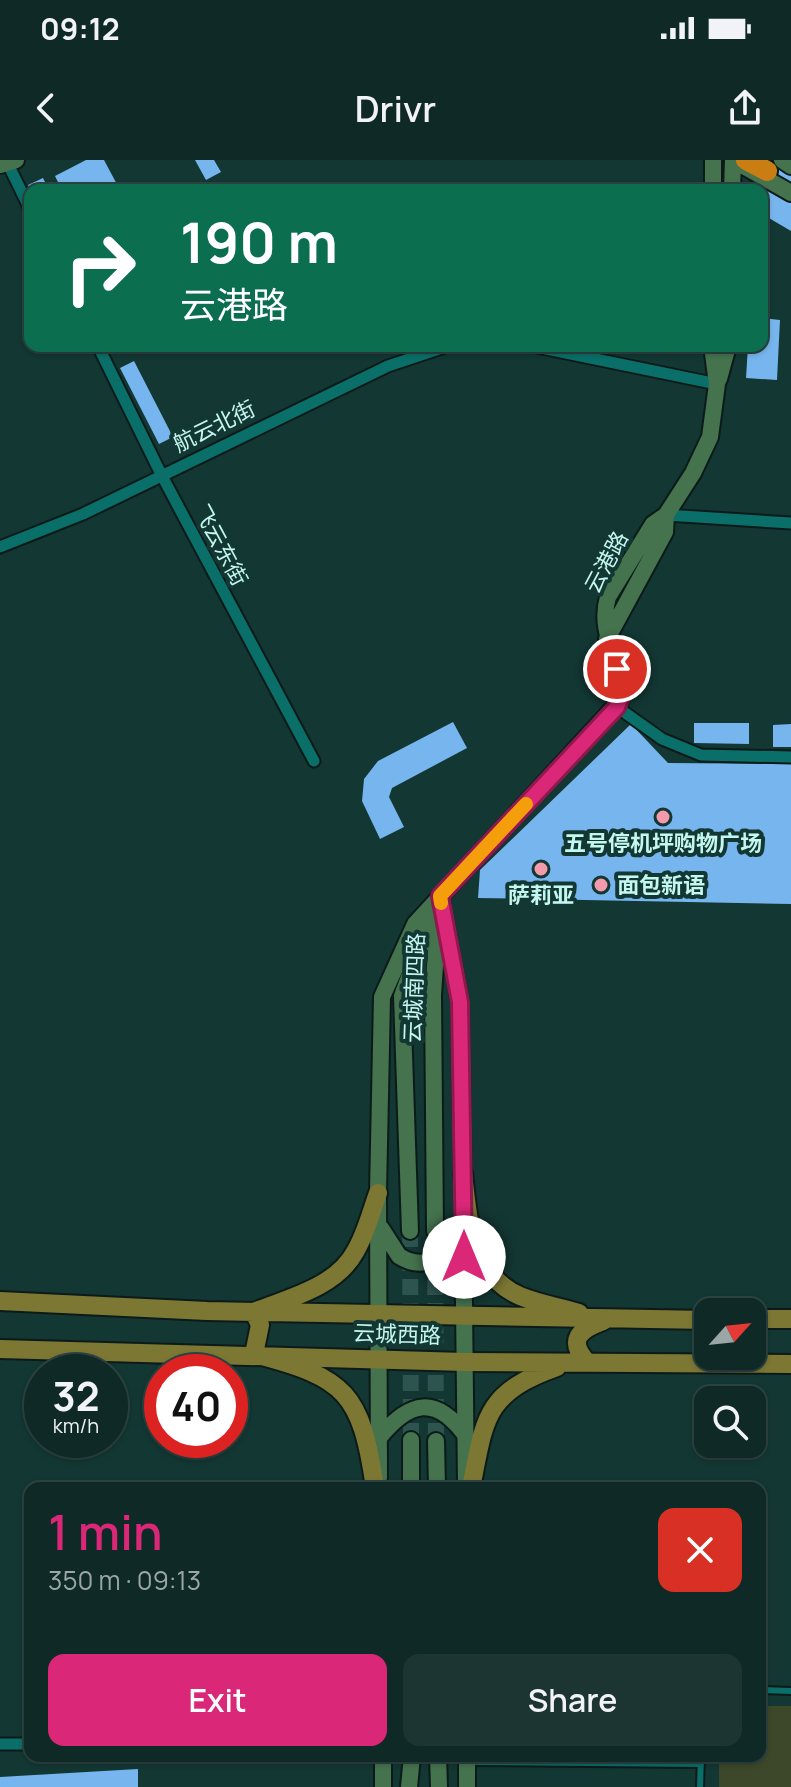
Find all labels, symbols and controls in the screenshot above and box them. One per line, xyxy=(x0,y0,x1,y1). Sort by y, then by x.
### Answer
text: 09:12 xyxy=(40,8,120,49)
text: Drivr xyxy=(355,84,436,133)
icon: back xyxy=(24,86,68,130)
icon: share xyxy=(723,86,767,130)
text: 190 m xyxy=(180,203,338,280)
icon: right xyxy=(48,216,152,320)
text: 云港路 xyxy=(180,280,288,329)
street label: 航云北街 xyxy=(168,393,260,459)
street label: 飞云东街 xyxy=(187,499,255,591)
street label: 云港路 xyxy=(577,526,635,598)
pin xyxy=(583,635,651,703)
icon: arrive xyxy=(595,647,639,691)
marker: 五号停机坪购物广场 xyxy=(654,808,672,826)
place label: 五号停机坪购物广场 xyxy=(564,828,762,858)
marker: 萨莉亚 xyxy=(532,860,550,878)
place label: 面包新语 xyxy=(617,870,705,900)
marker: 面包新语 xyxy=(592,876,610,894)
place label: 萨莉亚 xyxy=(508,880,574,910)
street label: 云城南四路 xyxy=(397,933,431,1043)
position arrow xyxy=(422,1215,506,1299)
north arrow xyxy=(694,1298,766,1370)
map controls xyxy=(694,1298,766,1458)
street label: 云城西路 xyxy=(352,1317,442,1351)
speed limit sign: 40 xyxy=(144,1354,248,1458)
text: 32 xyxy=(52,1368,100,1423)
button: search xyxy=(694,1386,766,1458)
text: km/h xyxy=(53,1412,99,1439)
text: 1 min xyxy=(48,1499,162,1564)
button: close xyxy=(658,1508,742,1592)
text: 350 m · 09:13 xyxy=(48,1562,201,1598)
button: Exit xyxy=(48,1654,387,1746)
button: Share xyxy=(403,1654,742,1746)

